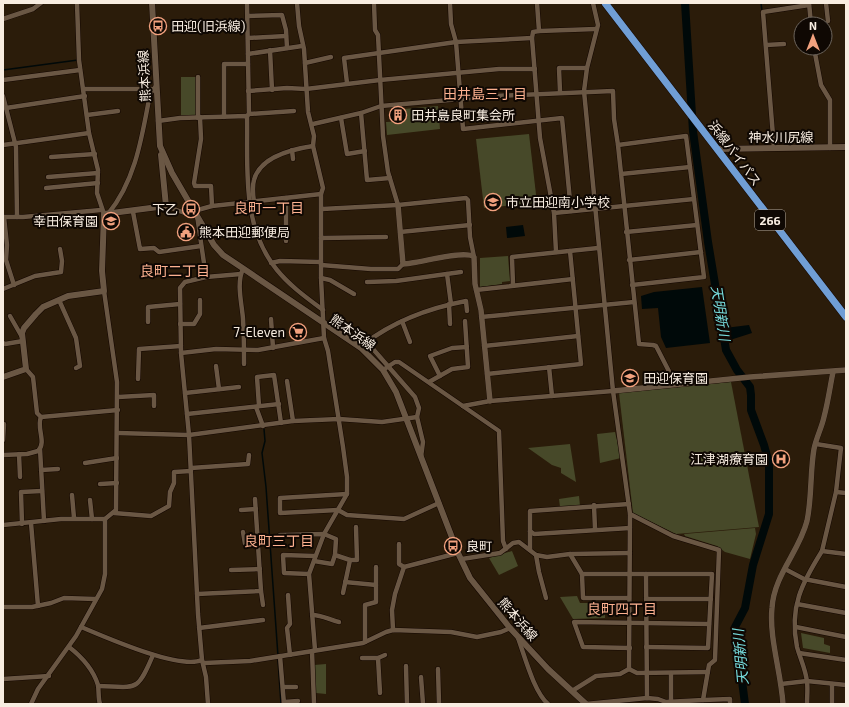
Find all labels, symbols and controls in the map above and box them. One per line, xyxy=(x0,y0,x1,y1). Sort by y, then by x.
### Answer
bus stop icon: 田迎(旧浜線) xyxy=(148,16,168,36)
north arrow xyxy=(793,16,833,56)
place label: 田迎(旧浜線) xyxy=(171,18,245,34)
text: N xyxy=(809,19,817,32)
street label: 熊本浜線 xyxy=(135,50,153,102)
district label: 田井島三丁目 xyxy=(443,85,527,102)
building icon: 田井島良町集会所 xyxy=(388,105,408,125)
place label: 田井島良町集会所 xyxy=(411,107,515,123)
street label: 浜線バイパス xyxy=(705,117,765,189)
street label: 神水川尻線 xyxy=(748,129,814,145)
school or university icon: 市立田迎南小学校 xyxy=(483,192,503,212)
place label: 市立田迎南小学校 xyxy=(506,194,610,210)
bus stop icon: 下乙 xyxy=(181,199,201,219)
district label: 良町一丁目 xyxy=(234,199,304,216)
place label: 下乙 xyxy=(152,201,178,217)
road number: 266 xyxy=(755,210,785,230)
school or university icon: 幸田保育園 xyxy=(101,211,121,231)
place label: 幸田保育園 xyxy=(33,213,98,229)
public building icon: 熊本田迎郵便局 xyxy=(176,222,196,242)
place label: 熊本田迎郵便局 xyxy=(199,224,290,240)
district label: 良町二丁目 xyxy=(140,262,210,279)
water label: 天明新川 xyxy=(708,284,734,344)
street label: 熊本浜線 xyxy=(327,311,379,353)
supermarket icon: 7-Eleven xyxy=(288,322,308,342)
place label: 7-Eleven xyxy=(233,324,285,340)
school or university icon: 田迎保育園 xyxy=(620,368,640,388)
place label: 田迎保育園 xyxy=(643,370,708,386)
hospital icon: 江津湖療育園 xyxy=(771,449,791,469)
place label: 江津湖療育園 xyxy=(690,451,768,467)
district label: 良町三丁目 xyxy=(244,532,314,549)
bus stop icon: 良町 xyxy=(443,536,463,556)
place label: 良町 xyxy=(466,538,492,554)
street label: 熊本浜線 xyxy=(495,594,541,644)
district label: 良町四丁目 xyxy=(587,600,657,617)
water label: 天明新川 xyxy=(729,626,751,686)

